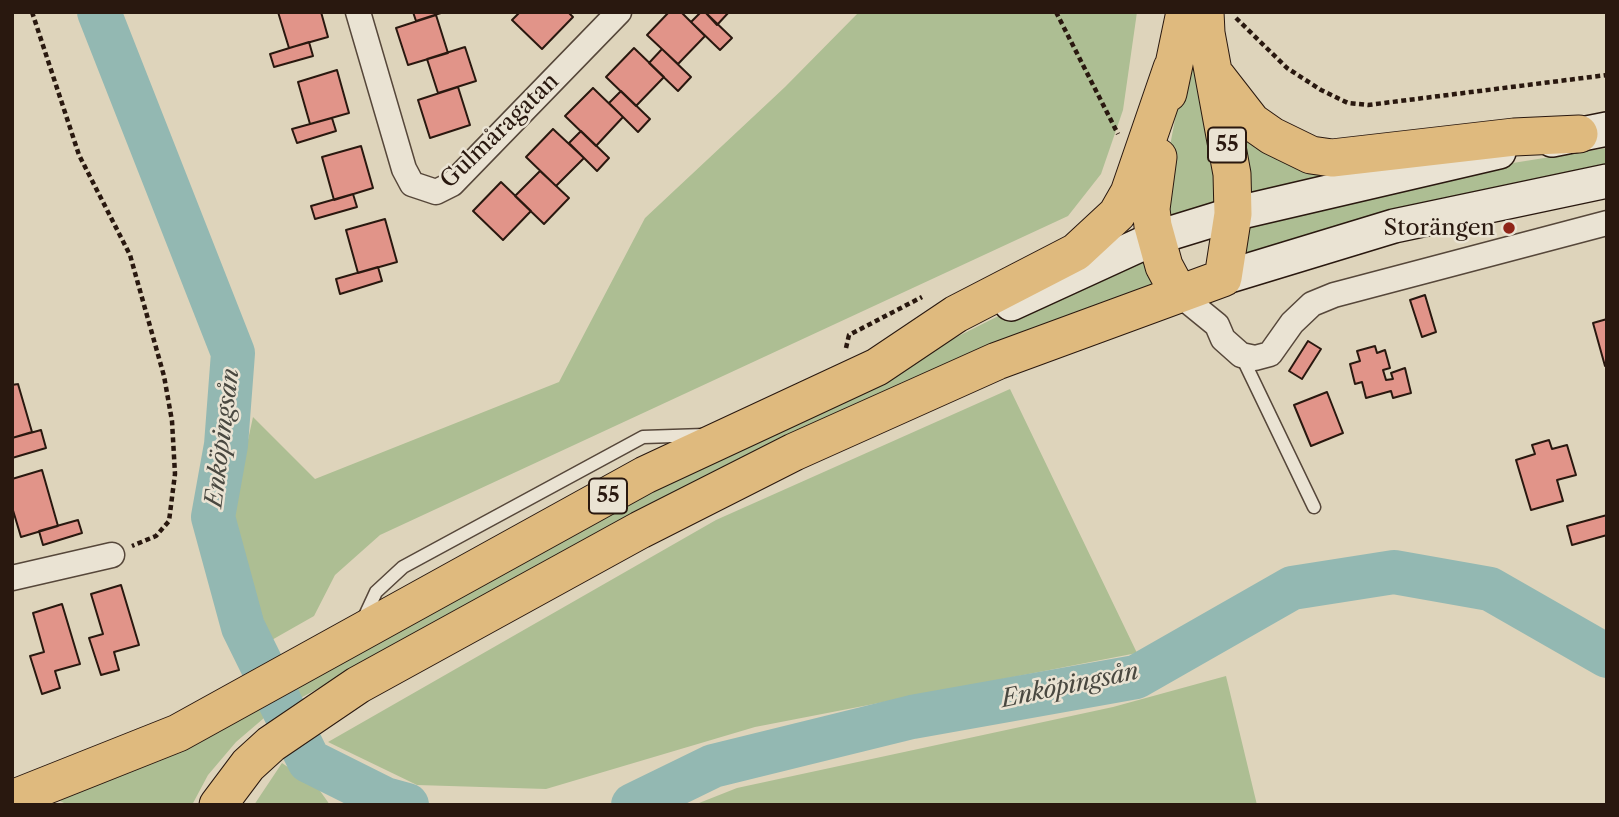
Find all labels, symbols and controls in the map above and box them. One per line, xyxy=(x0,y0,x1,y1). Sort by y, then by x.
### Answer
street label: Gulmåragatan xyxy=(435,68,565,194)
road number: 55 xyxy=(1208,128,1246,162)
place label: Storängen xyxy=(1384,214,1495,242)
marker: Storängen xyxy=(1501,220,1517,236)
water label: Enköpingsån xyxy=(200,367,246,509)
road number: 55 xyxy=(589,478,627,514)
water label: Enköpingsån xyxy=(999,657,1141,715)

